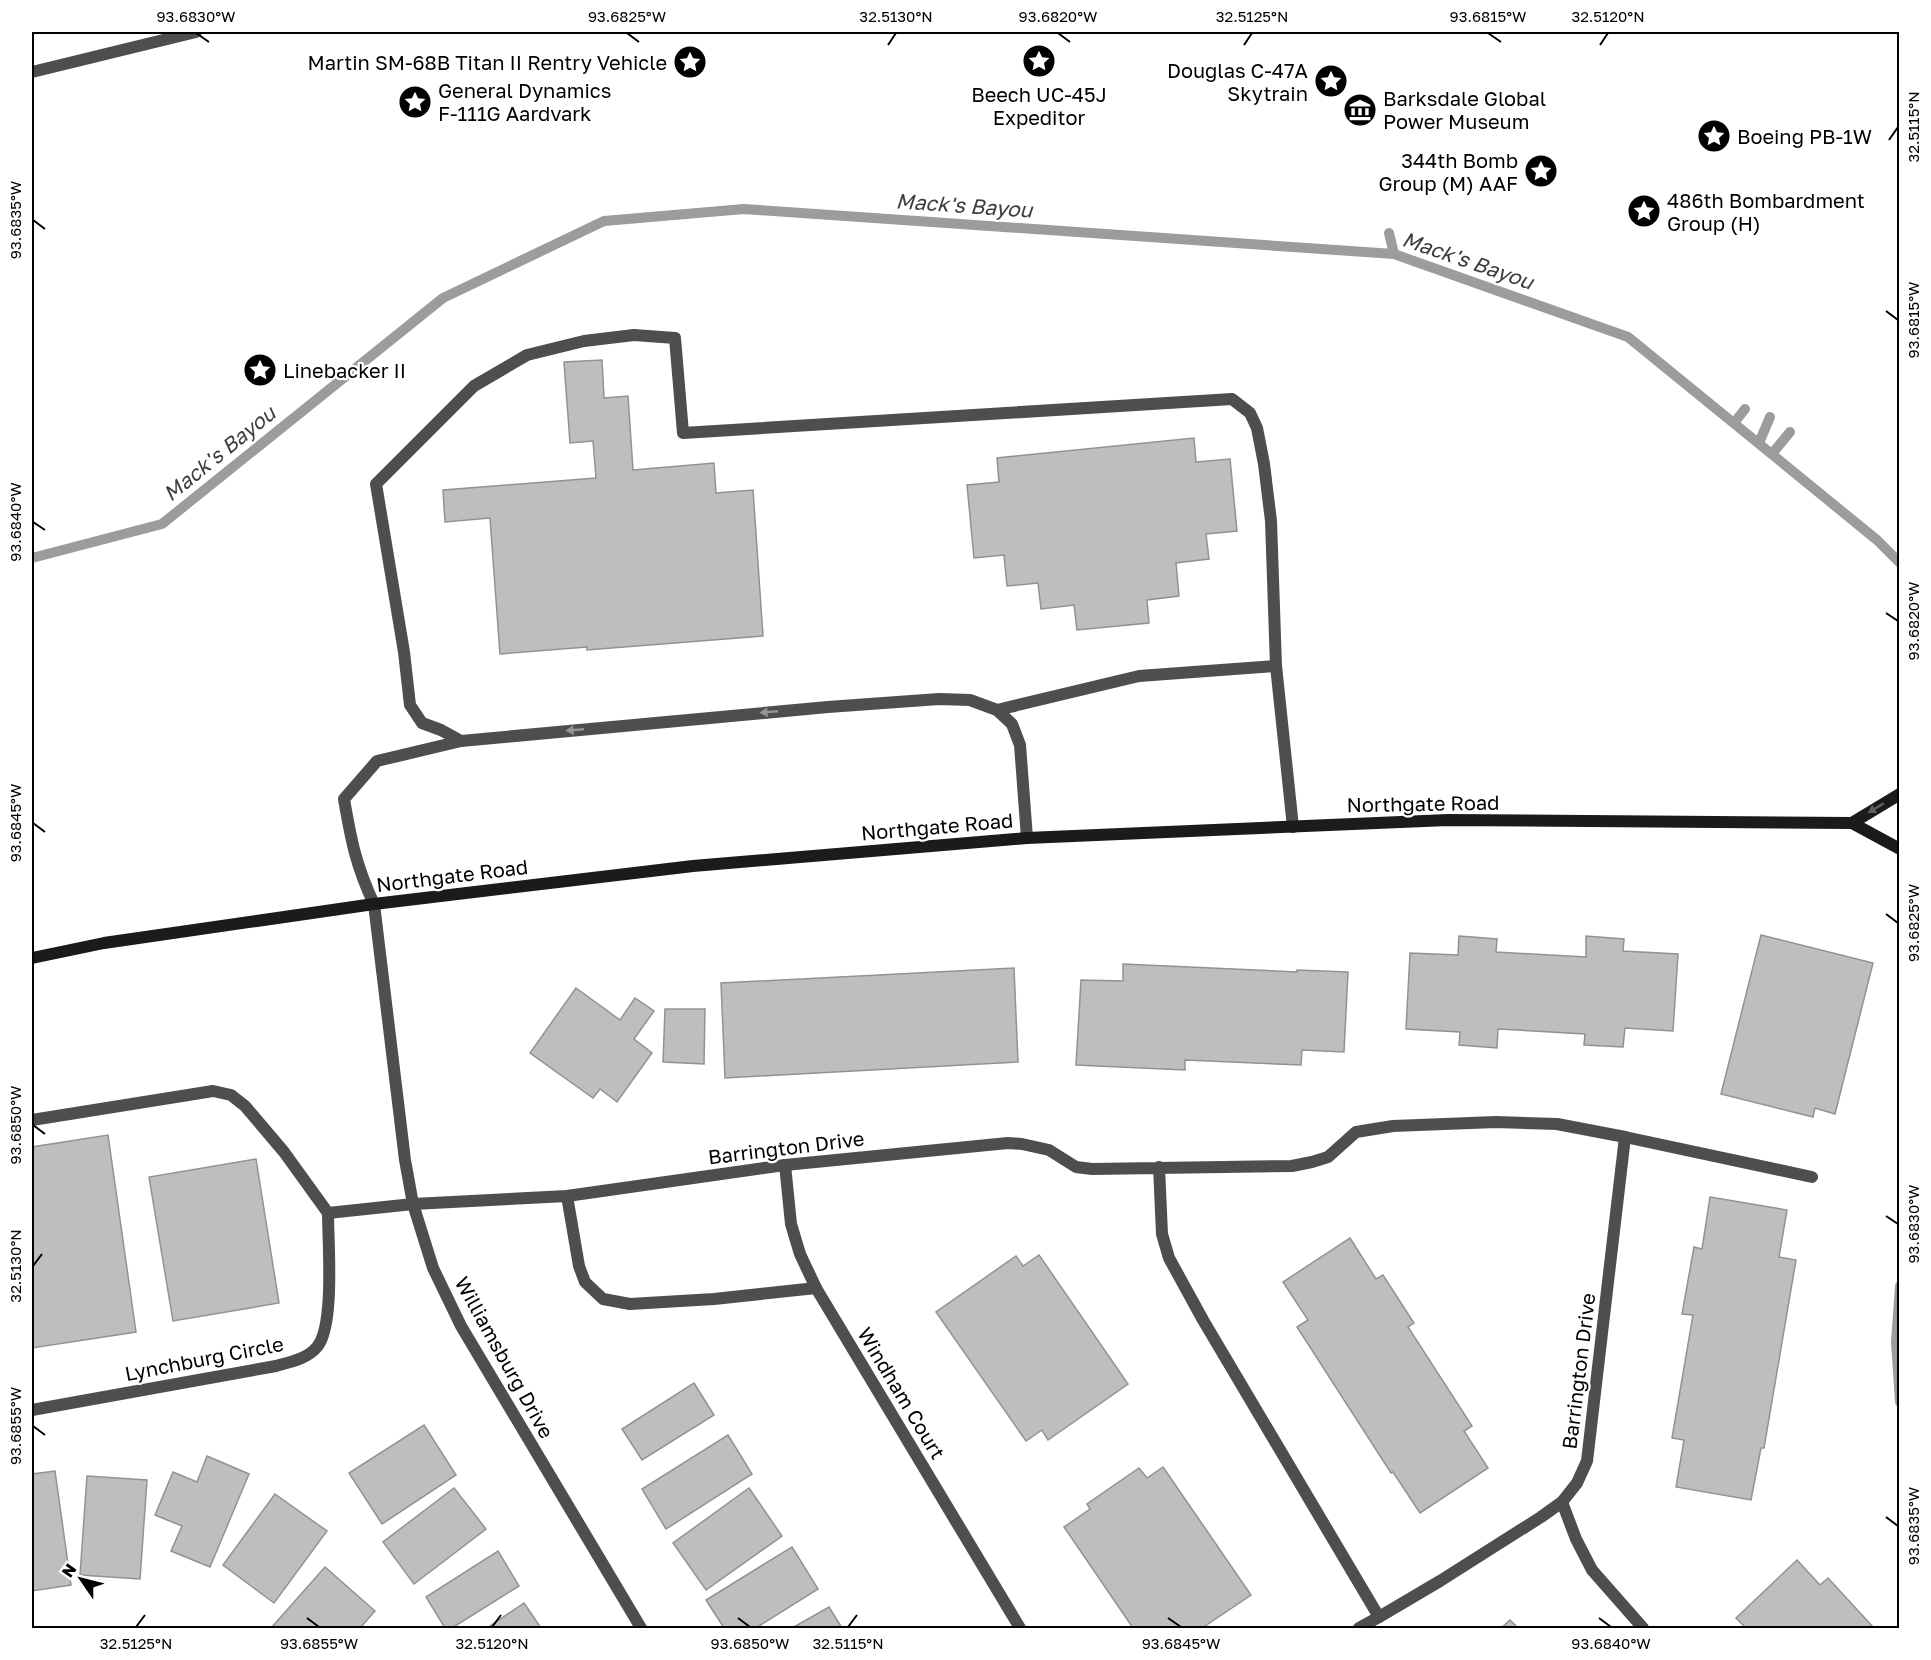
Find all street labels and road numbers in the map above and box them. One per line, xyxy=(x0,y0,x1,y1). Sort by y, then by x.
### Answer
street label: Northgate Road xyxy=(1346,790,1500,816)
street label: Northgate Road xyxy=(860,807,1014,845)
street label: Northgate Road xyxy=(375,854,529,896)
street label: Barrington Drive xyxy=(707,1126,865,1168)
street label: Williamsburg Drive xyxy=(451,1272,559,1442)
street label: Barrington Drive xyxy=(1557,1292,1599,1450)
street label: Windham Court xyxy=(853,1323,951,1463)
street label: Lynchburg Circle xyxy=(123,1331,285,1385)

